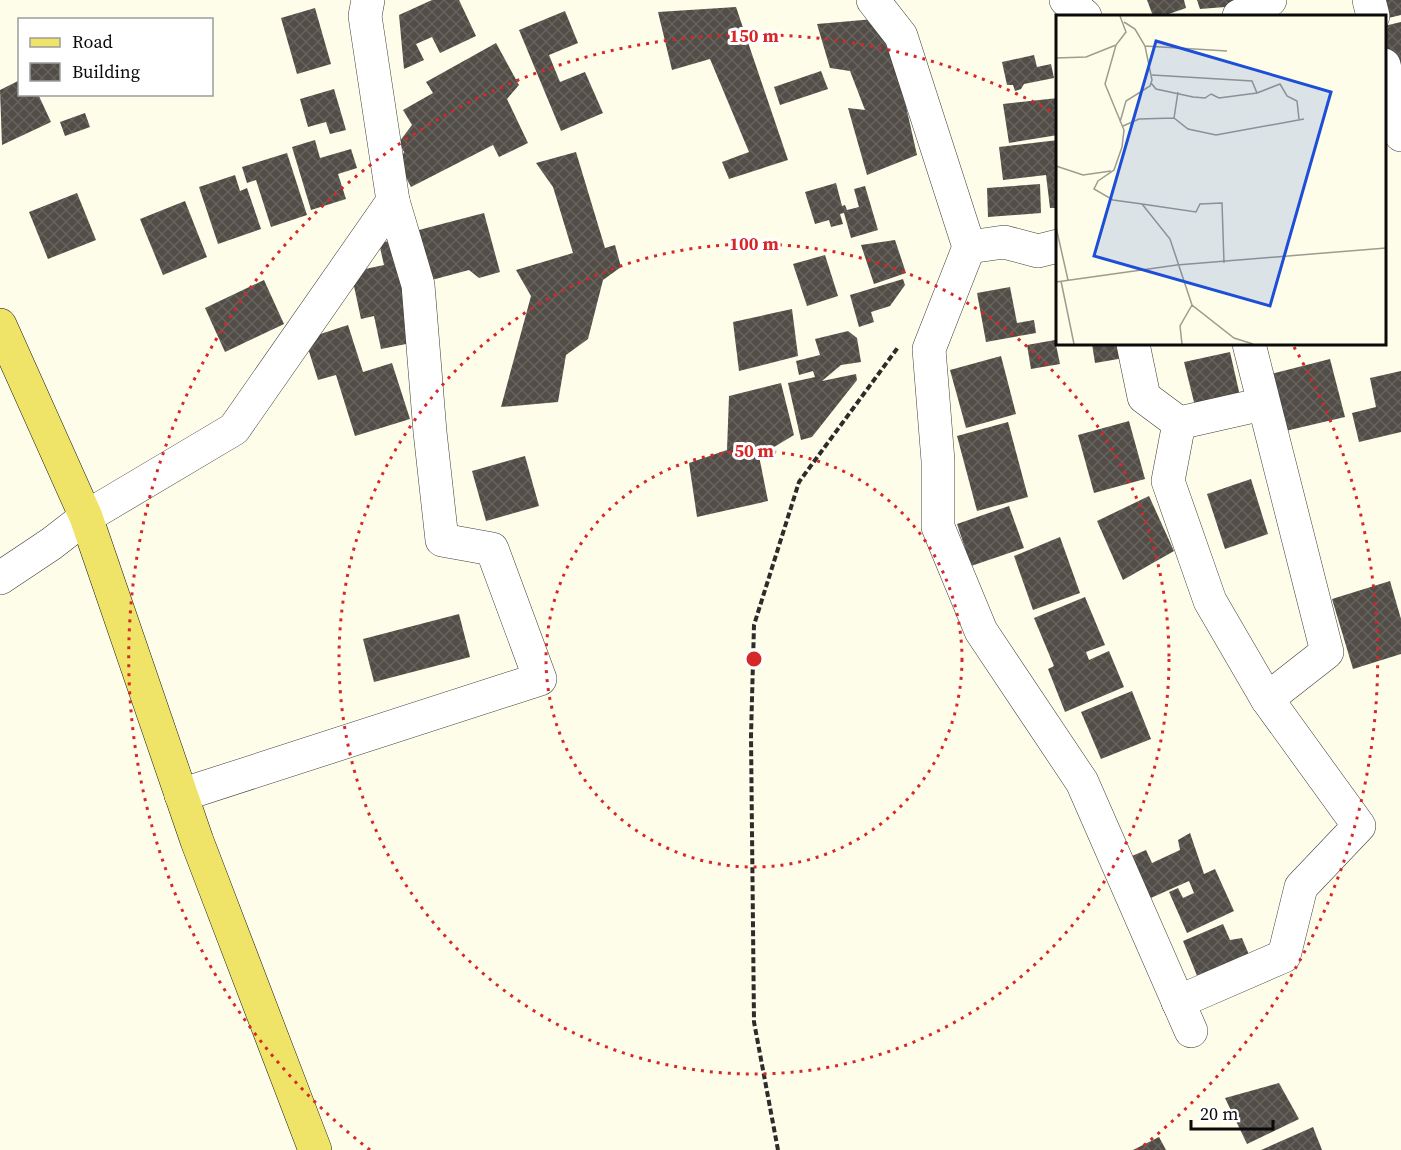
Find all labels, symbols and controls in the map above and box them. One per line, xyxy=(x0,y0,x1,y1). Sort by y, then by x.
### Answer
inset map xyxy=(1056,15,1386,345)
legend xyxy=(18,18,213,96)
text: 150 m xyxy=(729,23,779,48)
text: Road xyxy=(72,29,113,54)
text: Building xyxy=(72,59,140,84)
text: 100 m xyxy=(729,231,779,256)
text: 50 m xyxy=(734,438,774,463)
centre of rings xyxy=(744,649,764,669)
scale bar xyxy=(1191,1093,1274,1131)
text: 20 m xyxy=(1200,1101,1238,1126)

